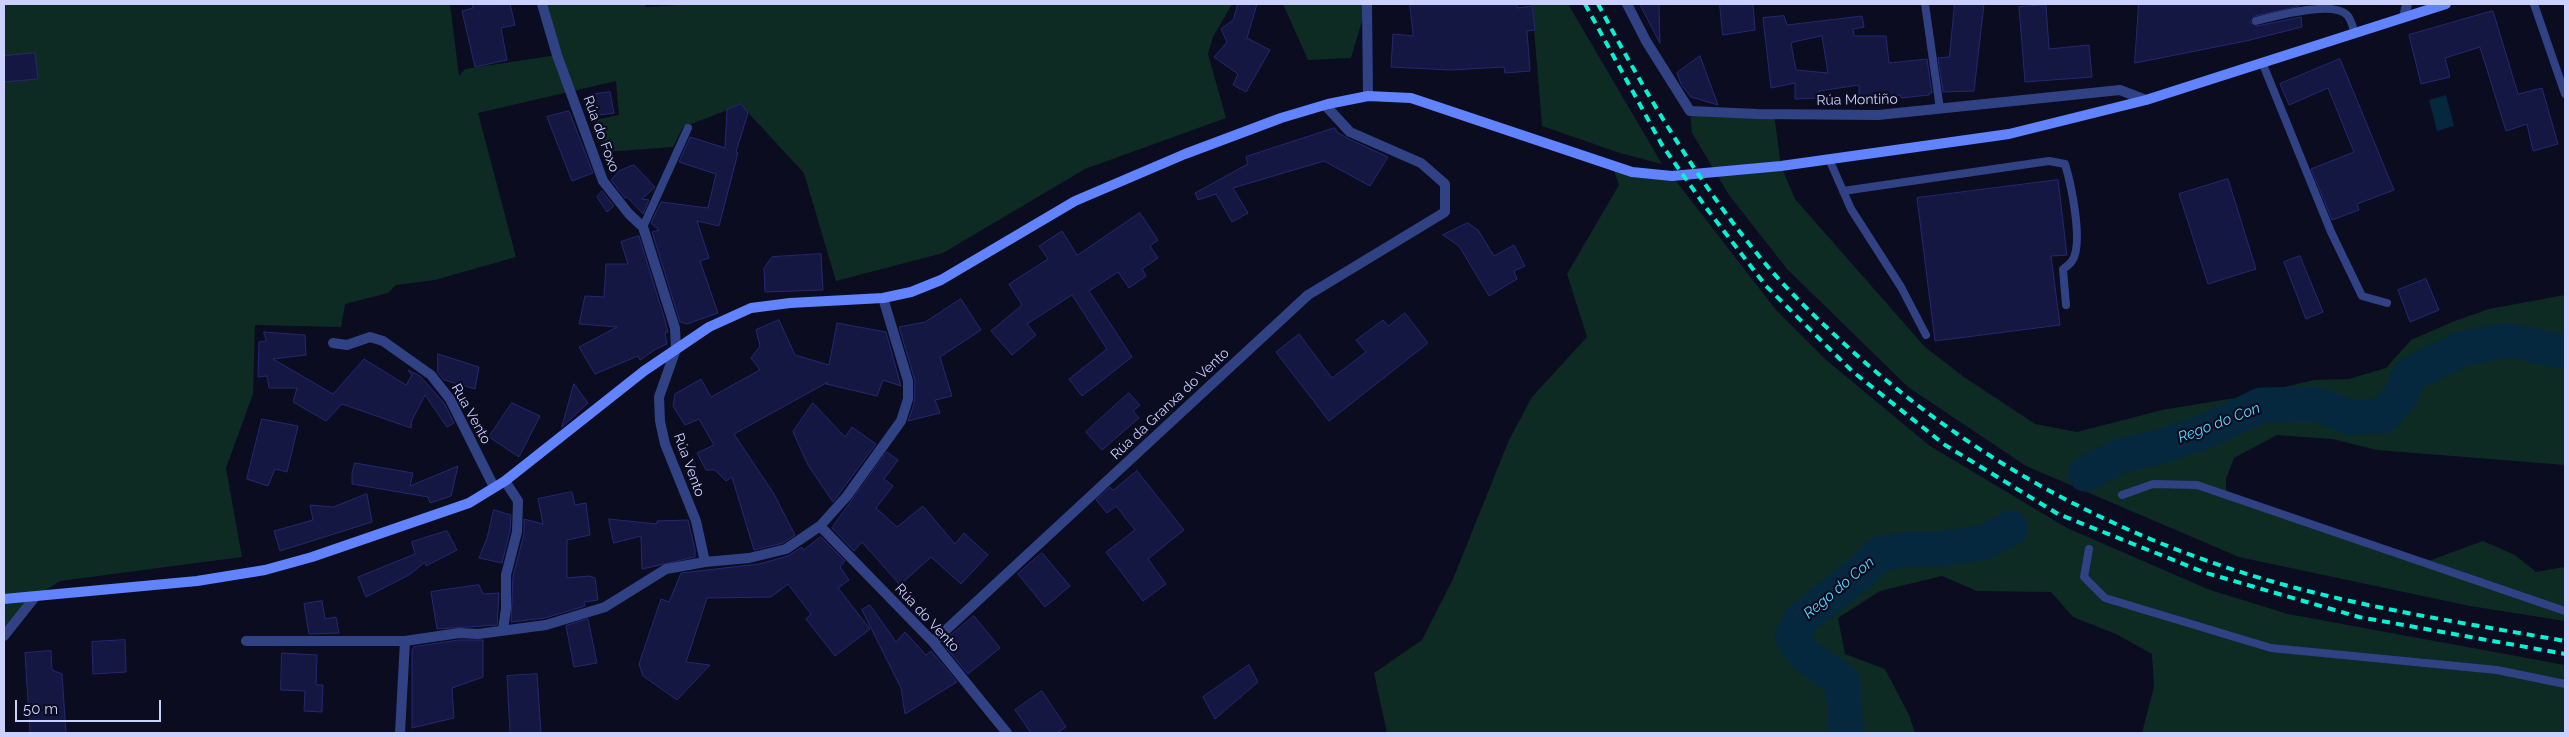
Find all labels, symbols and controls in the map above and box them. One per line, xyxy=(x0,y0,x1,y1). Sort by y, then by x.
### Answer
street label: Rúa Montiño xyxy=(1816,91,1898,109)
street label: Rúa do Foxo xyxy=(579,94,623,174)
street label: Rúa da Granxa do Vento xyxy=(1107,345,1233,463)
street label: Rua Vento xyxy=(448,381,494,447)
water label: Rego do Con xyxy=(2175,399,2263,447)
street label: Rúa Vento xyxy=(670,431,708,499)
water label: Rego do Con xyxy=(1800,553,1878,623)
street label: Rúa do Vento xyxy=(891,580,963,656)
scale bar xyxy=(18,690,164,722)
text: 50 m xyxy=(23,700,58,718)

